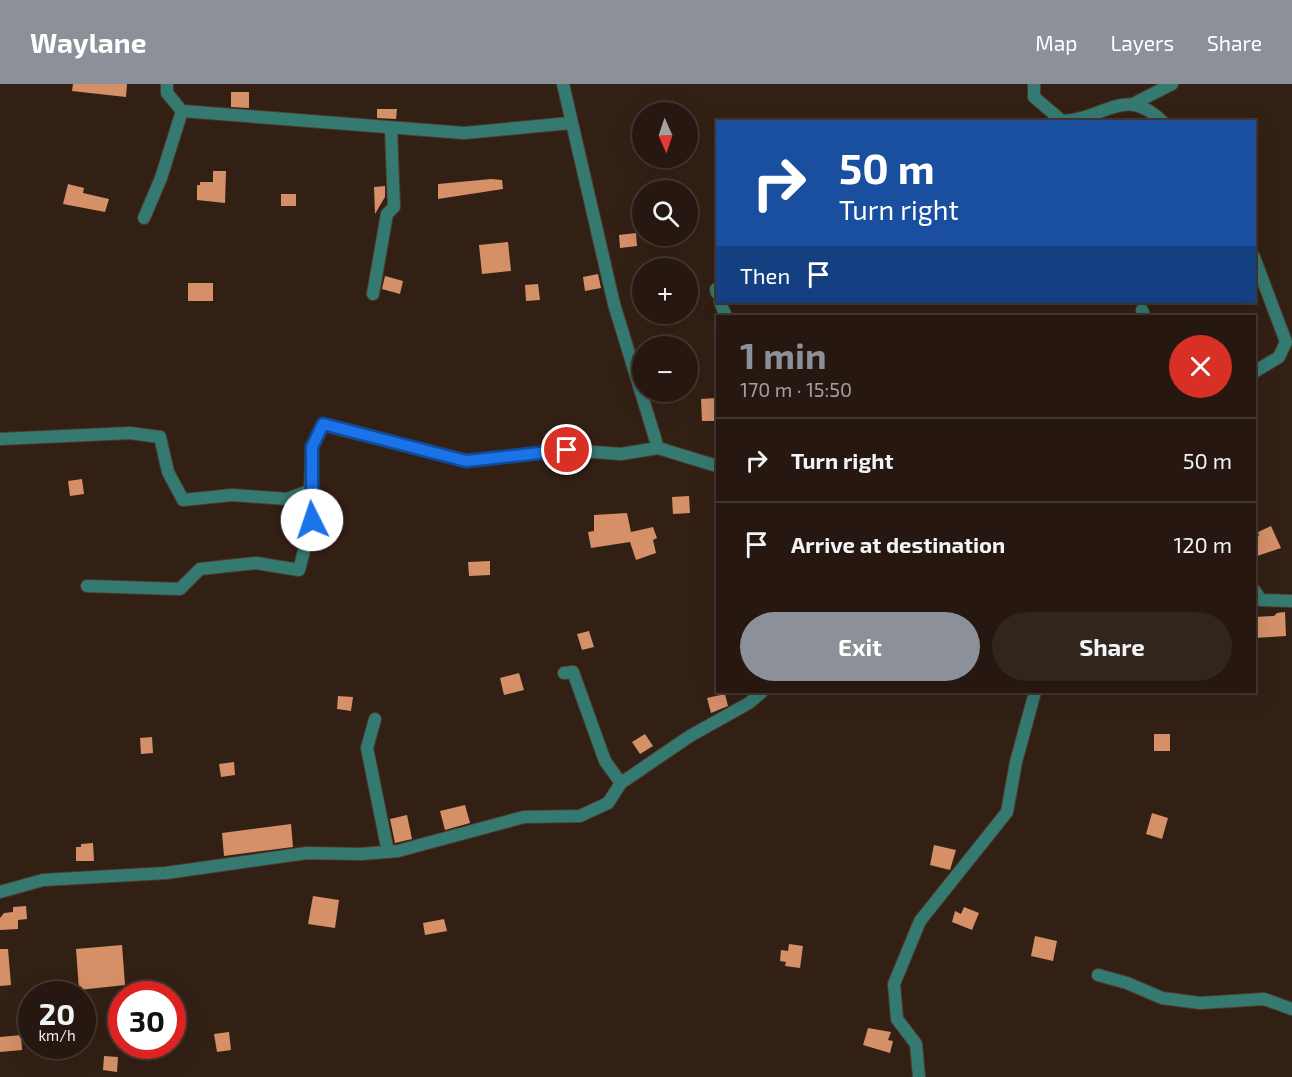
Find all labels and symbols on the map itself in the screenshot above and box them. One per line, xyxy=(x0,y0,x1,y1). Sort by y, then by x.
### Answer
north arrow xyxy=(632,102,698,168)
pin xyxy=(541,424,592,475)
position arrow xyxy=(280,488,344,552)
speed limit sign: 30 xyxy=(108,981,186,1059)

